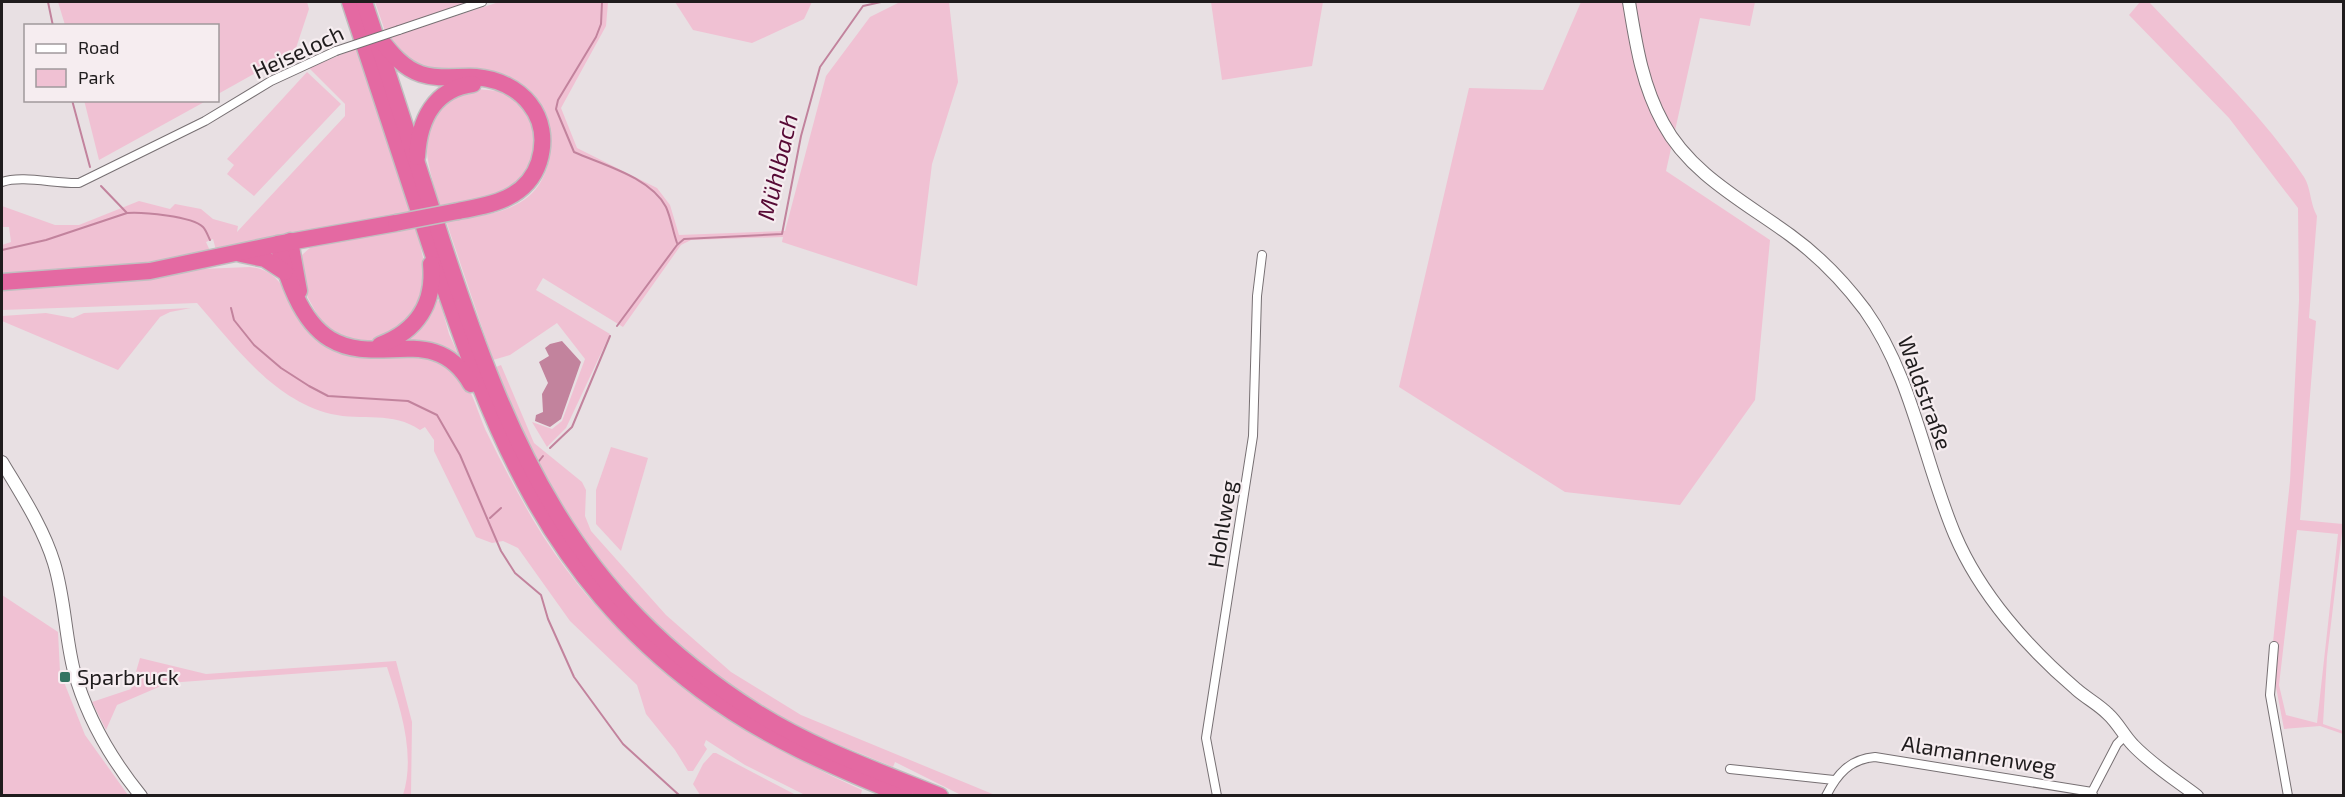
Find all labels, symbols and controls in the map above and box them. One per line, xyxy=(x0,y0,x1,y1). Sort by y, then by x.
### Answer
street label: Heiseloch xyxy=(248,19,347,83)
legend xyxy=(24,24,219,102)
text: Road xyxy=(78,36,119,58)
text: Park xyxy=(78,66,115,88)
water label: Mühlbach xyxy=(750,111,803,223)
street label: Waldstraße xyxy=(1893,332,1958,453)
street label: Hohlweg xyxy=(1201,478,1241,570)
place label: Sparbruck xyxy=(77,663,179,689)
marker: Sparbruck xyxy=(58,670,72,684)
street label: Alamannenweg xyxy=(1900,729,2058,779)

